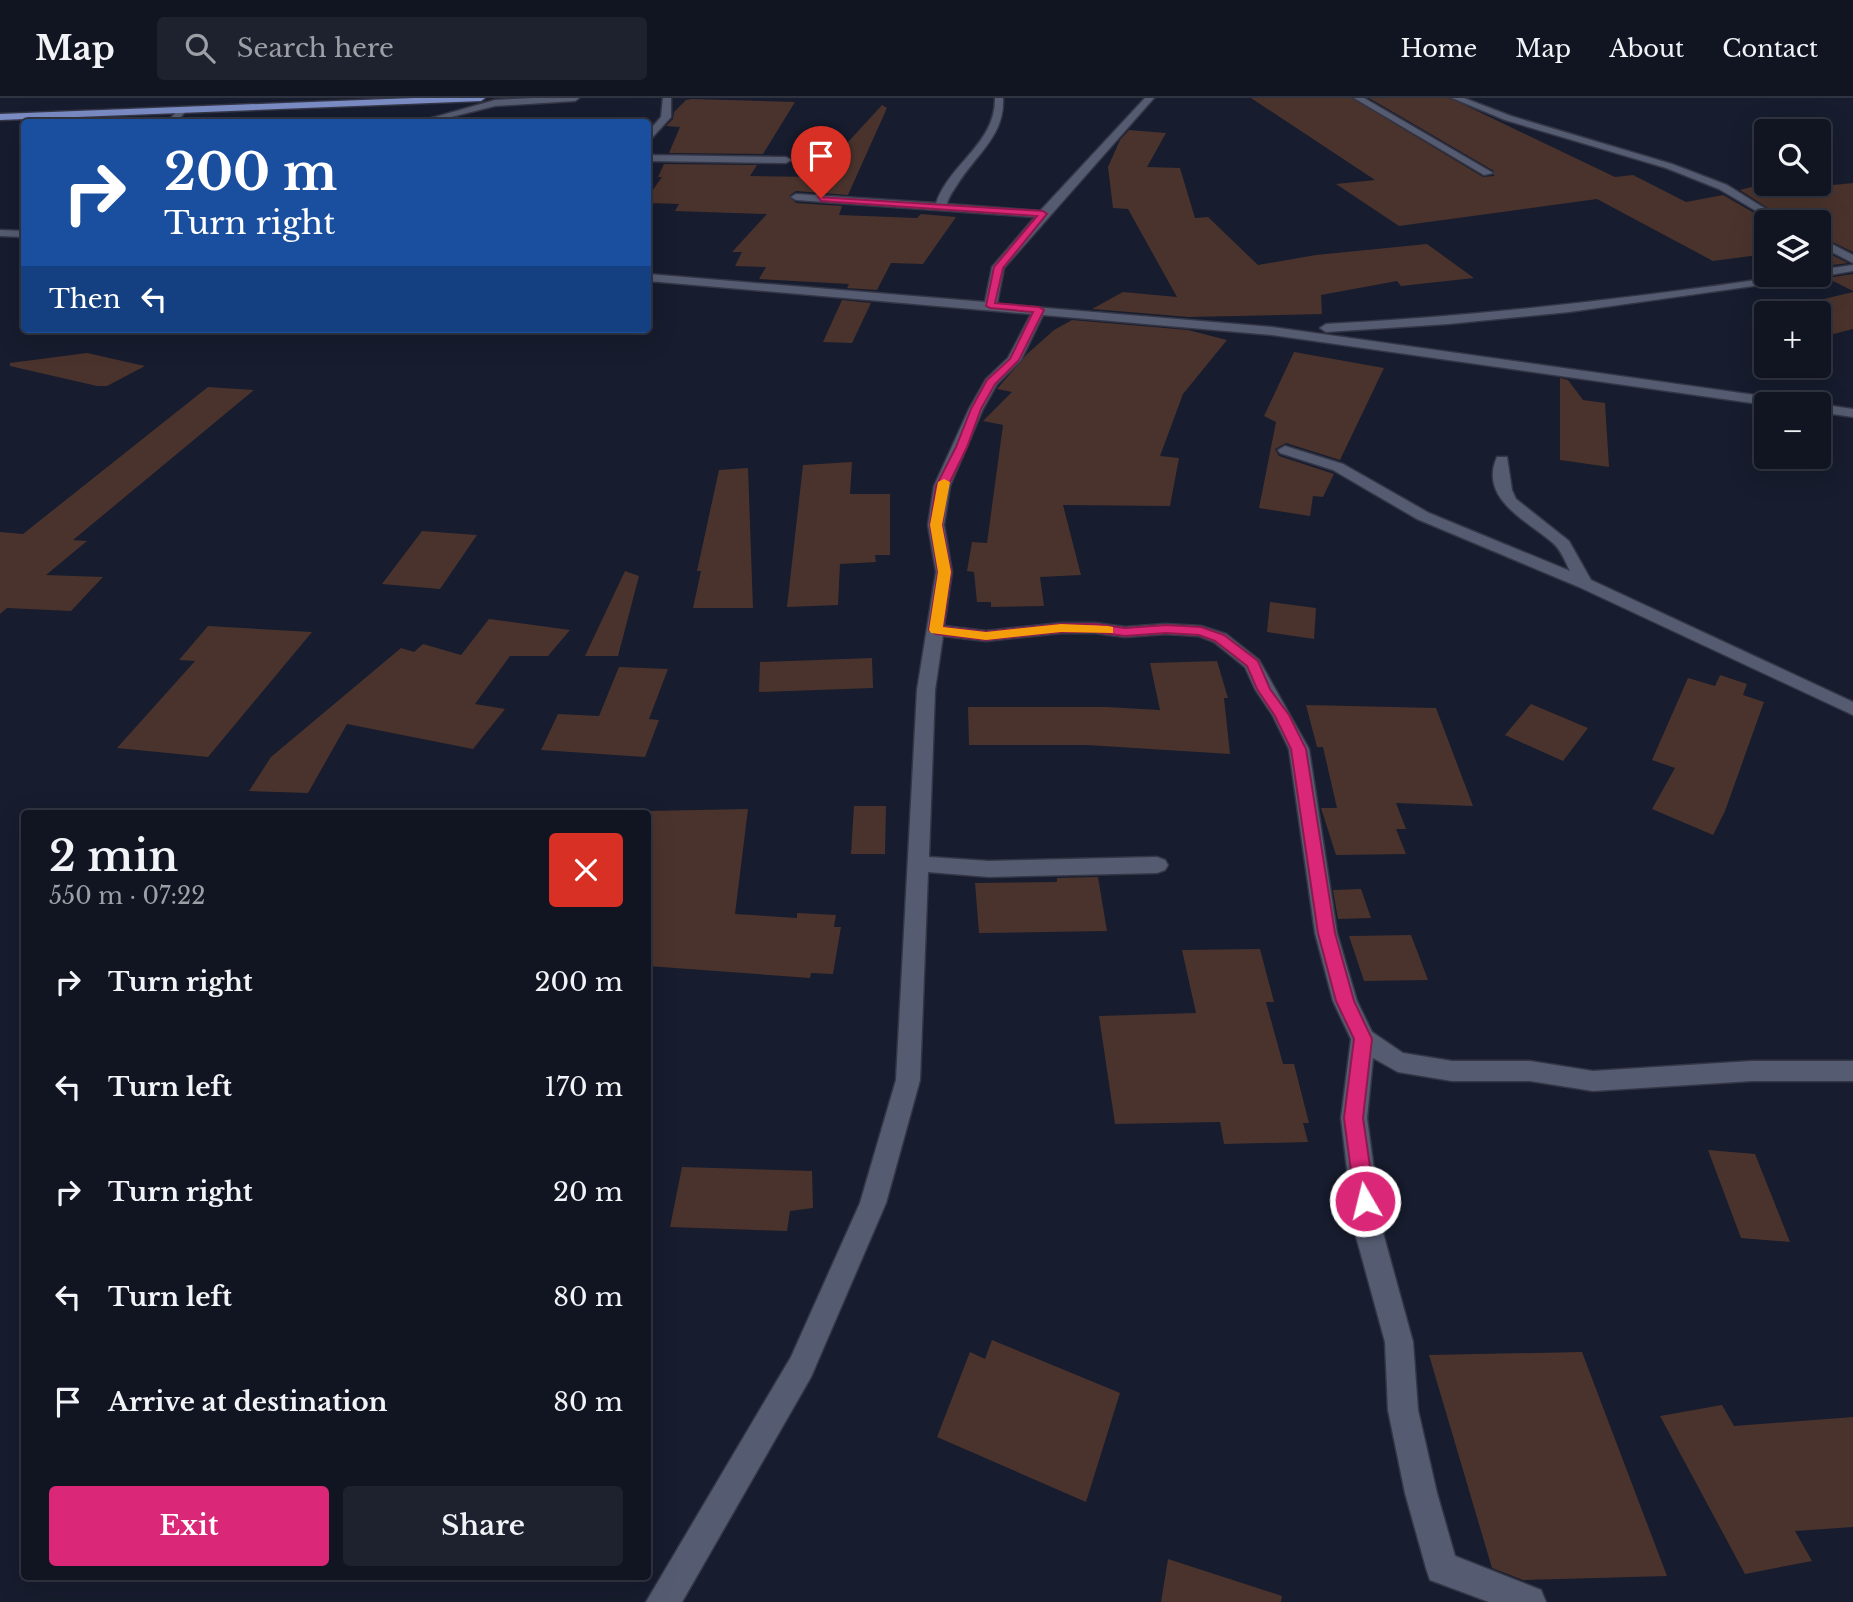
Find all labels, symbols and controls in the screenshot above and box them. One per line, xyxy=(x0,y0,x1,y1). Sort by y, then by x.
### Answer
search box xyxy=(157,17,647,80)
text: Map xyxy=(35,28,115,69)
icon: search xyxy=(181,29,219,67)
text: Search here xyxy=(237,32,394,64)
text: Home xyxy=(1401,34,1477,63)
text: Map xyxy=(1515,34,1571,63)
text: About xyxy=(1609,34,1684,63)
text: Contact xyxy=(1722,34,1818,63)
map controls xyxy=(1754,119,1831,469)
button: search xyxy=(1754,119,1831,196)
pin xyxy=(791,126,851,198)
icon: arrive xyxy=(802,137,840,175)
text: 200 m xyxy=(164,142,337,203)
icon: right xyxy=(49,147,140,238)
text: Turn right xyxy=(164,203,335,243)
button: layers xyxy=(1754,210,1831,287)
icon: left xyxy=(135,280,173,318)
text: Then xyxy=(49,283,121,315)
button: + xyxy=(1754,301,1831,378)
button: − xyxy=(1754,392,1831,469)
text: 2 min xyxy=(49,830,178,882)
button: close xyxy=(549,833,623,907)
text: 550 m · 07:22 xyxy=(49,882,205,910)
icon: right xyxy=(49,963,87,1001)
text: Turn right xyxy=(108,966,253,998)
text: 200 m xyxy=(534,966,623,998)
icon: left xyxy=(49,1068,87,1106)
text: Turn left xyxy=(108,1071,232,1103)
text: 170 m xyxy=(544,1071,623,1103)
position arrow xyxy=(1328,1164,1402,1238)
icon: right xyxy=(49,1173,87,1211)
text: Turn right xyxy=(108,1176,253,1208)
text: 20 m xyxy=(553,1176,623,1208)
icon: left xyxy=(49,1278,87,1316)
text: Turn left xyxy=(108,1281,232,1313)
text: 80 m xyxy=(553,1281,623,1313)
icon: arrive xyxy=(49,1383,87,1421)
text: Arrive at destination xyxy=(108,1386,388,1418)
text: 80 m xyxy=(553,1386,623,1418)
button: Exit xyxy=(49,1486,329,1566)
button: Share xyxy=(343,1486,623,1566)

